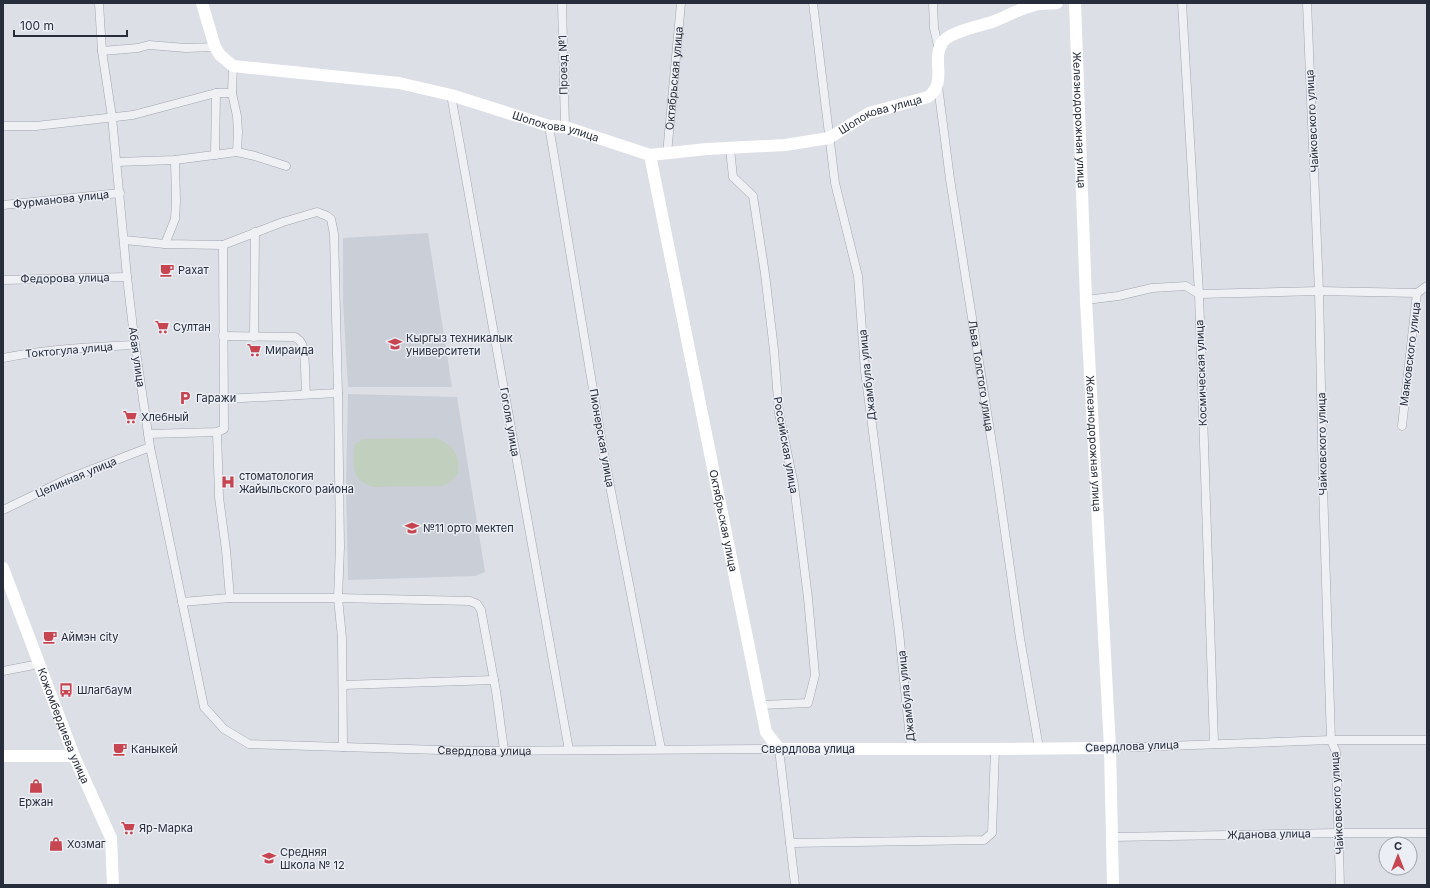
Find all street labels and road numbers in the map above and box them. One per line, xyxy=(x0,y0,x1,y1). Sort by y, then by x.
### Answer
street label: Октябрьская улица xyxy=(662,26,686,131)
street label: Проезд №1 xyxy=(555,35,571,95)
street label: Железнодорожная улица xyxy=(1070,51,1089,189)
street label: Чайковского улица xyxy=(1302,69,1322,173)
street label: Шопокова улица xyxy=(836,92,924,137)
street label: Шопокова улица xyxy=(511,108,601,145)
street label: Фурманова улица xyxy=(12,187,110,211)
street label: Федорова улица xyxy=(20,270,110,286)
street label: Маяковского улица xyxy=(1397,301,1423,407)
street label: Льва Толстого улица xyxy=(965,319,997,432)
street label: Космическая улица xyxy=(1192,320,1210,426)
street label: Абая улица xyxy=(126,326,148,388)
street label: Джамбула улица xyxy=(855,329,879,421)
street label: Токтогула улица xyxy=(25,339,113,361)
street label: Железнодорожная улица xyxy=(1083,375,1104,512)
street label: Гоголя улица xyxy=(497,386,523,458)
street label: Пионерская улица xyxy=(586,388,618,488)
street label: Чайковского улица xyxy=(1314,392,1330,496)
street label: Российская улица xyxy=(771,396,801,494)
street label: Целинная улица xyxy=(33,454,119,500)
street label: Октябрьская улица xyxy=(706,468,741,573)
street label: Джамбула улица xyxy=(894,650,918,742)
street label: Кожомбердиева улица xyxy=(34,666,93,786)
street label: Свердлова улица xyxy=(1085,737,1179,755)
street label: Свердлова улица xyxy=(761,742,855,756)
street label: Свердлова улица xyxy=(437,743,531,758)
street label: Чайковского улица xyxy=(1327,751,1347,855)
street label: Жданова улица xyxy=(1227,826,1311,842)

